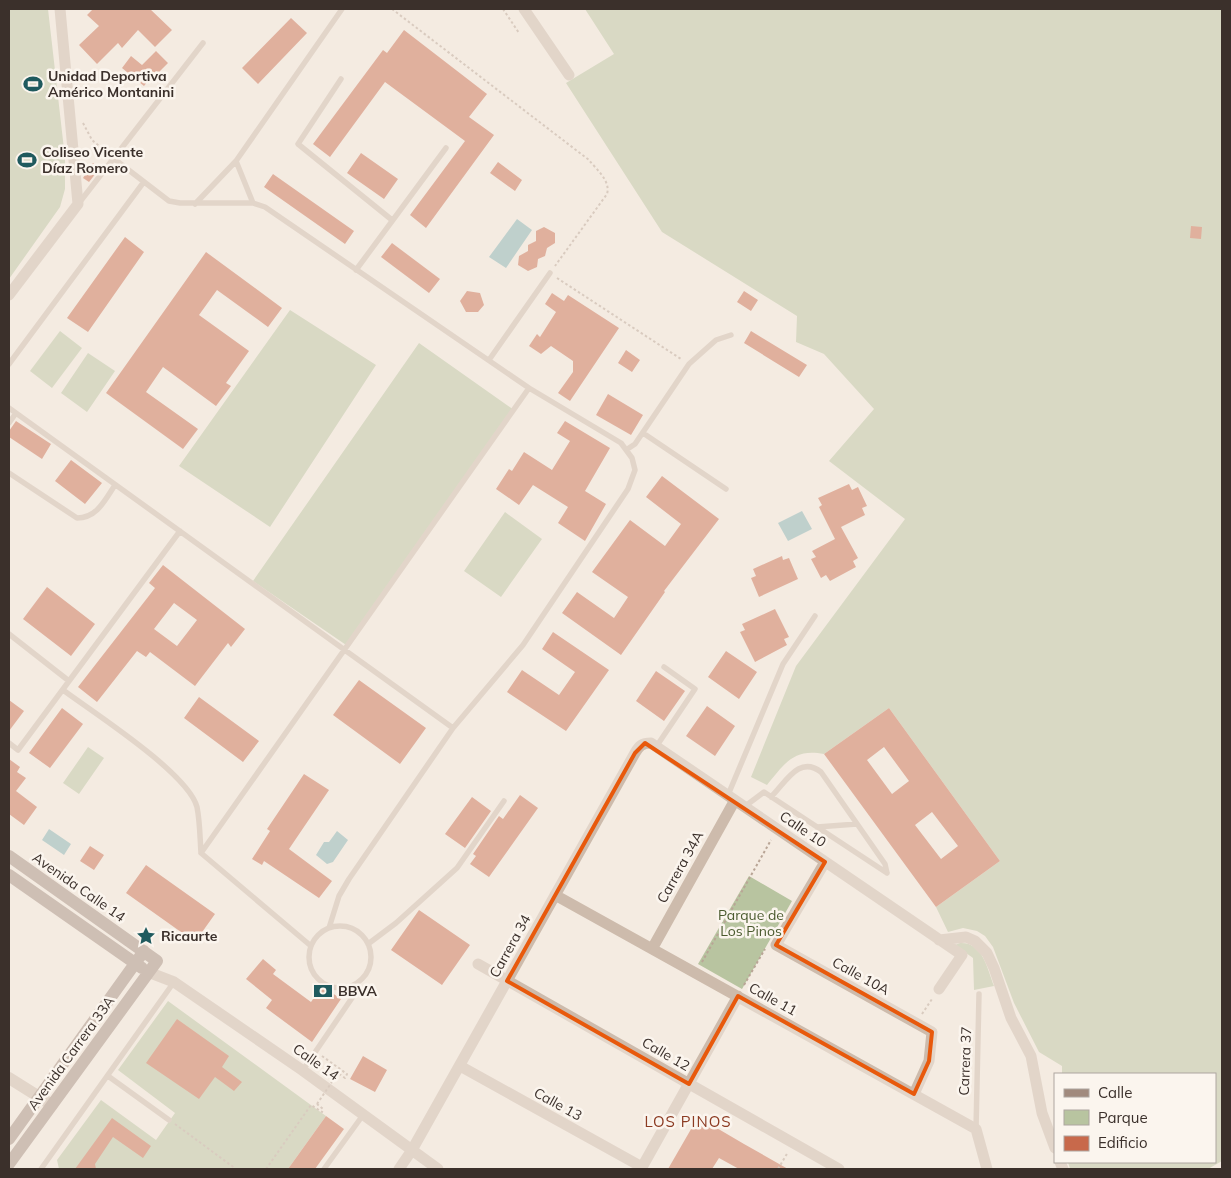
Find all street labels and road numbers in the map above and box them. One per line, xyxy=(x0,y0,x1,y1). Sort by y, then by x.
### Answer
street label: Calle 10 xyxy=(776,807,830,851)
street label: Carrera 34A xyxy=(653,827,708,906)
street label: Avenida Calle 14 xyxy=(29,848,129,926)
street label: Carrera 34 xyxy=(485,911,535,981)
street label: Calle 10A xyxy=(829,953,893,999)
street label: Calle 11 xyxy=(746,978,800,1020)
street label: Avenida Carrera 33A xyxy=(24,992,119,1113)
street label: Carrera 37 xyxy=(955,1026,975,1096)
street label: Calle 12 xyxy=(639,1033,693,1075)
street label: Calle 14 xyxy=(289,1040,343,1085)
street label: Calle 13 xyxy=(531,1083,585,1125)

